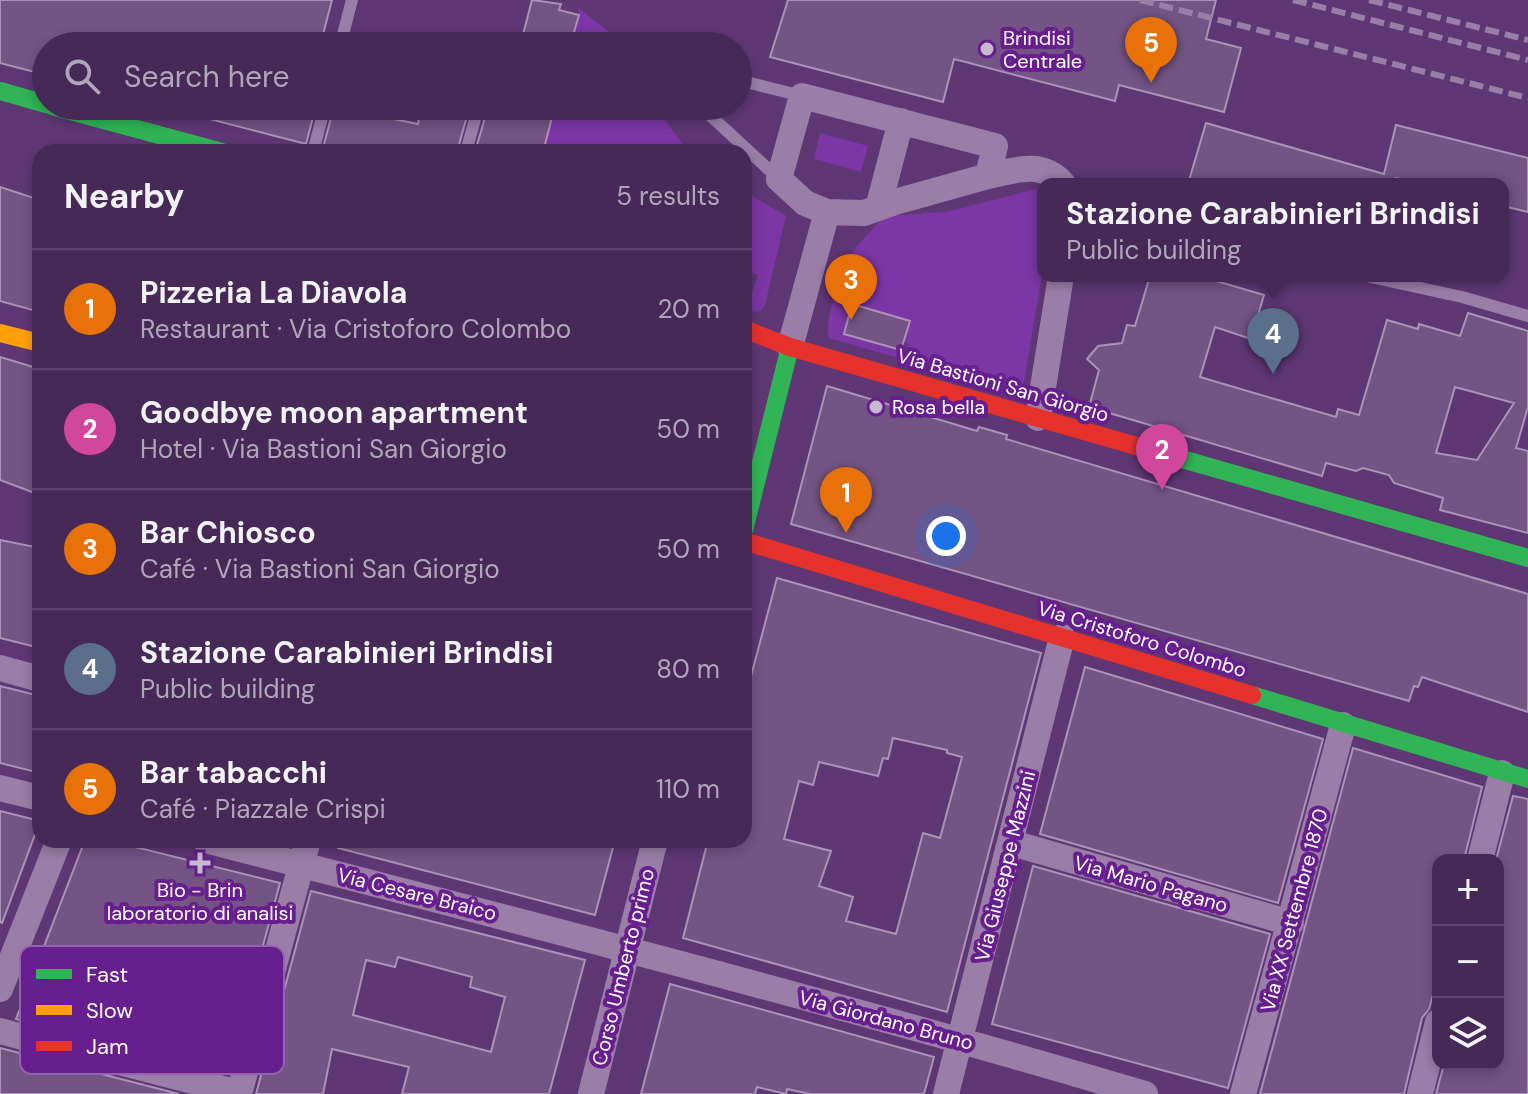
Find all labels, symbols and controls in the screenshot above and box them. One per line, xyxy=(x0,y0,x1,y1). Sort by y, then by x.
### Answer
pin: 5 xyxy=(1125,17,1177,83)
place label: Brindisi Centrale xyxy=(1003,25,1082,74)
search box xyxy=(32,32,752,120)
marker: Brindisi Centrale xyxy=(978,40,996,58)
icon: search xyxy=(60,54,104,98)
text: Search here xyxy=(124,57,290,96)
text: Nearby xyxy=(64,174,184,219)
popup xyxy=(1037,178,1509,282)
text: 5 results xyxy=(616,179,720,213)
text: Stazione Carabinieri Brindisi xyxy=(1066,194,1480,233)
text: Public building xyxy=(1066,233,1242,267)
pin: 3 xyxy=(825,254,877,320)
text: Pizzeria La Diavola xyxy=(140,273,407,312)
text: 1 xyxy=(85,292,95,326)
text: 20 m xyxy=(657,292,720,326)
pin: 4 xyxy=(1247,308,1299,374)
text: Restaurant · Via Cristoforo Colombo xyxy=(140,312,571,346)
street label: Via Bastioni San Giorgio xyxy=(894,342,1112,428)
text: Goodbye moon apartment xyxy=(140,393,528,432)
place label: Rosa bella xyxy=(892,394,985,420)
marker: Rosa bella xyxy=(867,398,885,416)
text: 2 xyxy=(82,412,98,446)
text: 50 m xyxy=(656,412,720,446)
pin: 2 xyxy=(1136,424,1188,490)
text: Hotel · Via Bastioni San Giorgio xyxy=(140,432,507,466)
pin: 1 xyxy=(820,467,872,533)
text: Bar Chiosco xyxy=(140,513,316,552)
your location xyxy=(926,516,966,556)
text: 3 xyxy=(82,532,98,566)
text: 50 m xyxy=(656,532,720,566)
text: Café · Via Bastioni San Giorgio xyxy=(140,552,500,586)
street label: Via Cristoforo Colombo xyxy=(1034,595,1250,683)
text: Stazione Carabinieri Brindisi xyxy=(140,633,554,672)
text: 4 xyxy=(82,652,98,686)
text: 80 m xyxy=(656,652,720,686)
text: Public building xyxy=(140,672,315,706)
text: Bar tabacchi xyxy=(140,753,327,792)
street label: Via Giuseppe Mazzini xyxy=(969,768,1041,964)
text: 5 xyxy=(82,772,98,806)
text: 110 m xyxy=(656,772,720,806)
text: Café · Piazzale Crispi xyxy=(140,792,386,826)
street label: Via XX Settembre 1870 xyxy=(1254,806,1334,1014)
street label: Via Mario Pagano xyxy=(1071,850,1231,918)
marker: Bio - Brin laboratorio di analisi xyxy=(189,852,211,874)
map controls xyxy=(1432,854,1504,1070)
button: + xyxy=(1432,854,1504,926)
street label: Via Cesare Braico xyxy=(335,862,499,926)
street label: Corso Umberto primo xyxy=(586,866,660,1068)
place label: Bio - Brin laboratorio di analisi xyxy=(107,877,293,926)
button: − xyxy=(1432,926,1504,998)
legend xyxy=(20,946,284,1074)
text: Fast xyxy=(86,960,128,989)
street label: Via Giordano Bruno xyxy=(796,984,976,1056)
text: Slow xyxy=(86,996,133,1025)
button: layers xyxy=(1432,998,1504,1070)
text: Jam xyxy=(86,1032,129,1061)

